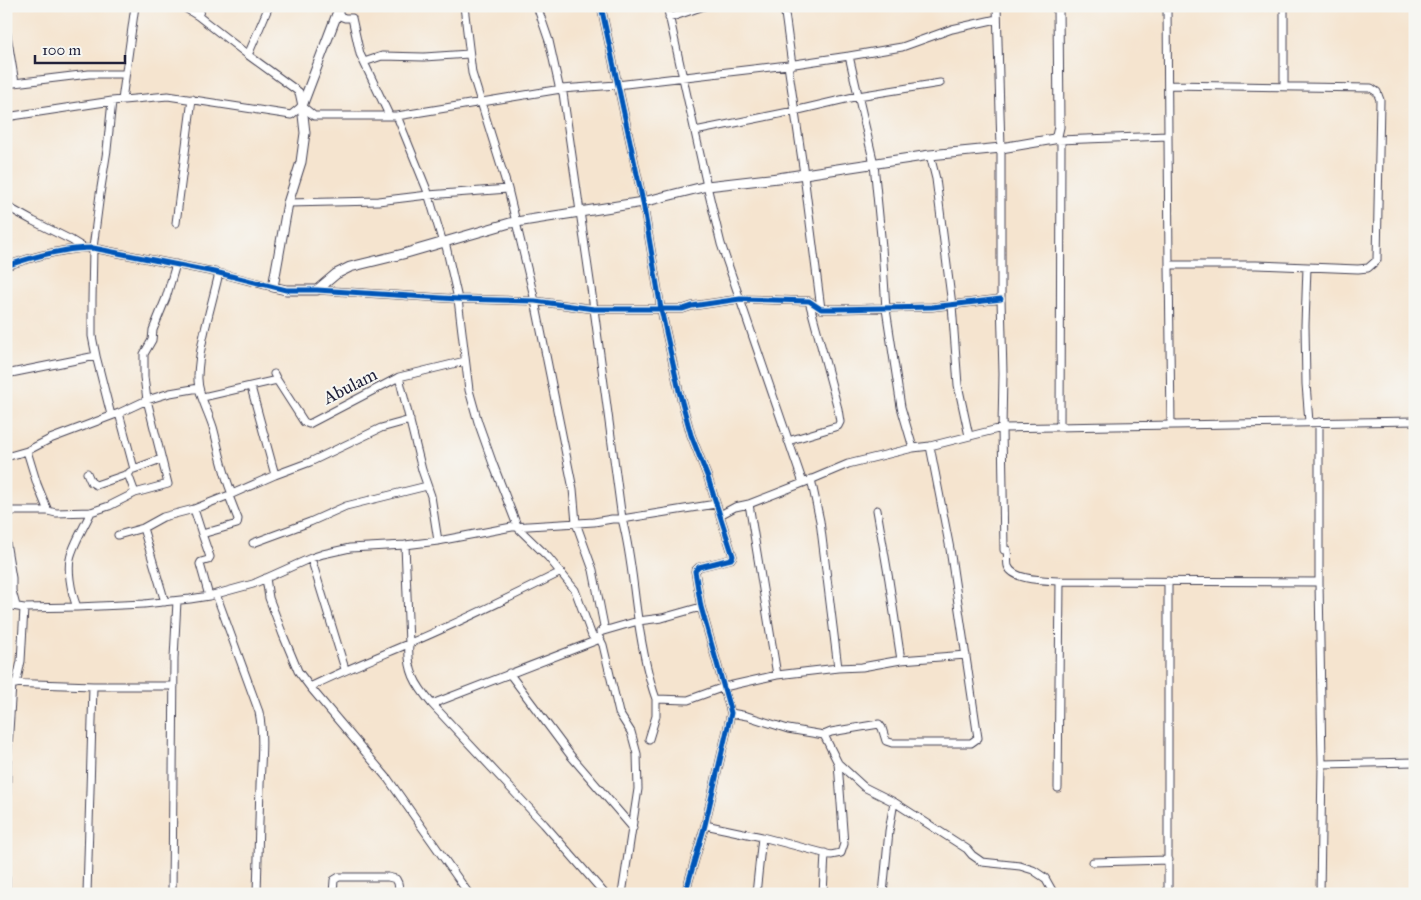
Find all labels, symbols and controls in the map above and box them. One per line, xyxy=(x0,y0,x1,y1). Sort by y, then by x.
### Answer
scale bar xyxy=(35,32,125,64)
text: 100 m xyxy=(42,41,82,59)
street label: Abulam xyxy=(318,363,381,409)

